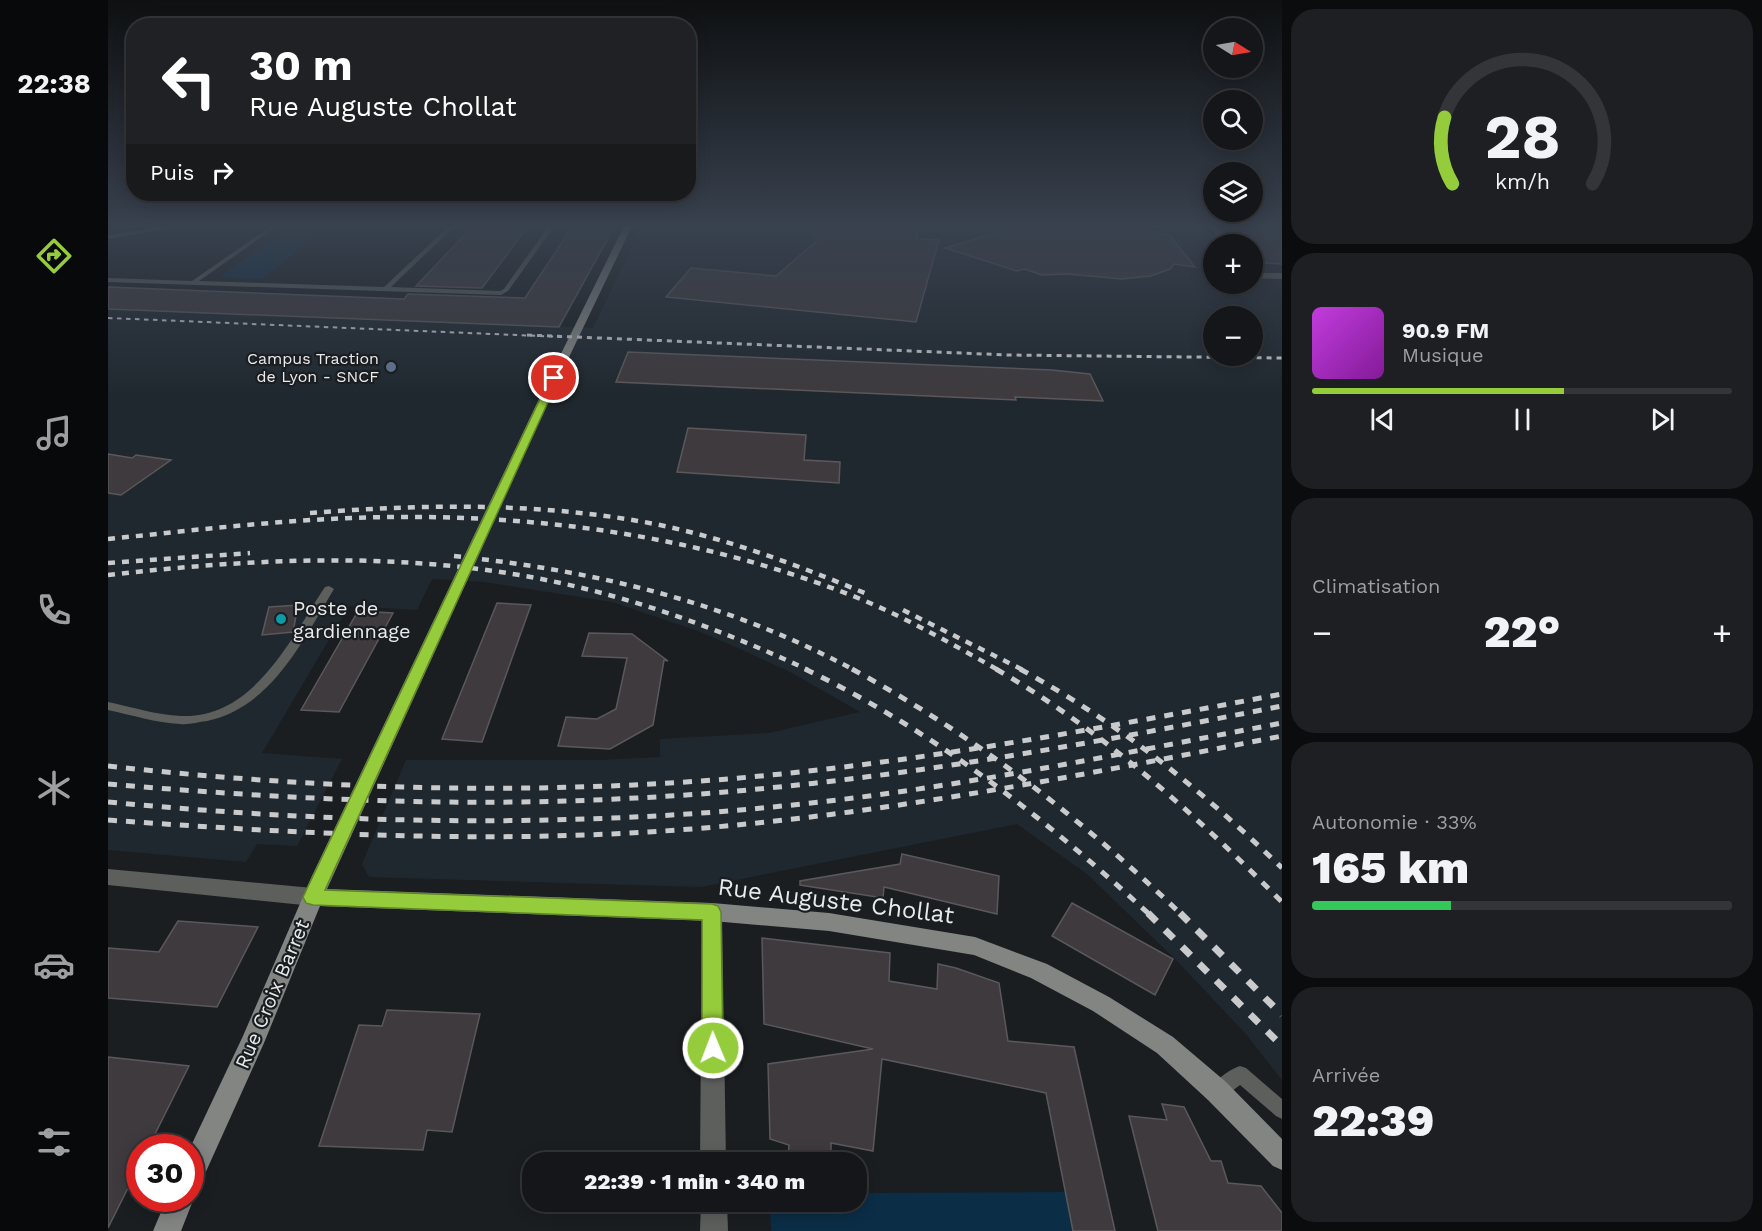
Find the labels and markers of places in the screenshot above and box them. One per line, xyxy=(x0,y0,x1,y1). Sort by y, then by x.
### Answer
place label: Campus Traction de Lyon - SNCF xyxy=(247,349,379,386)
pin xyxy=(528,352,579,403)
marker: Campus Traction de Lyon - SNCF xyxy=(384,360,398,374)
place label: Poste de gardiennage xyxy=(293,596,410,643)
marker: Poste de gardiennage xyxy=(274,612,288,626)

